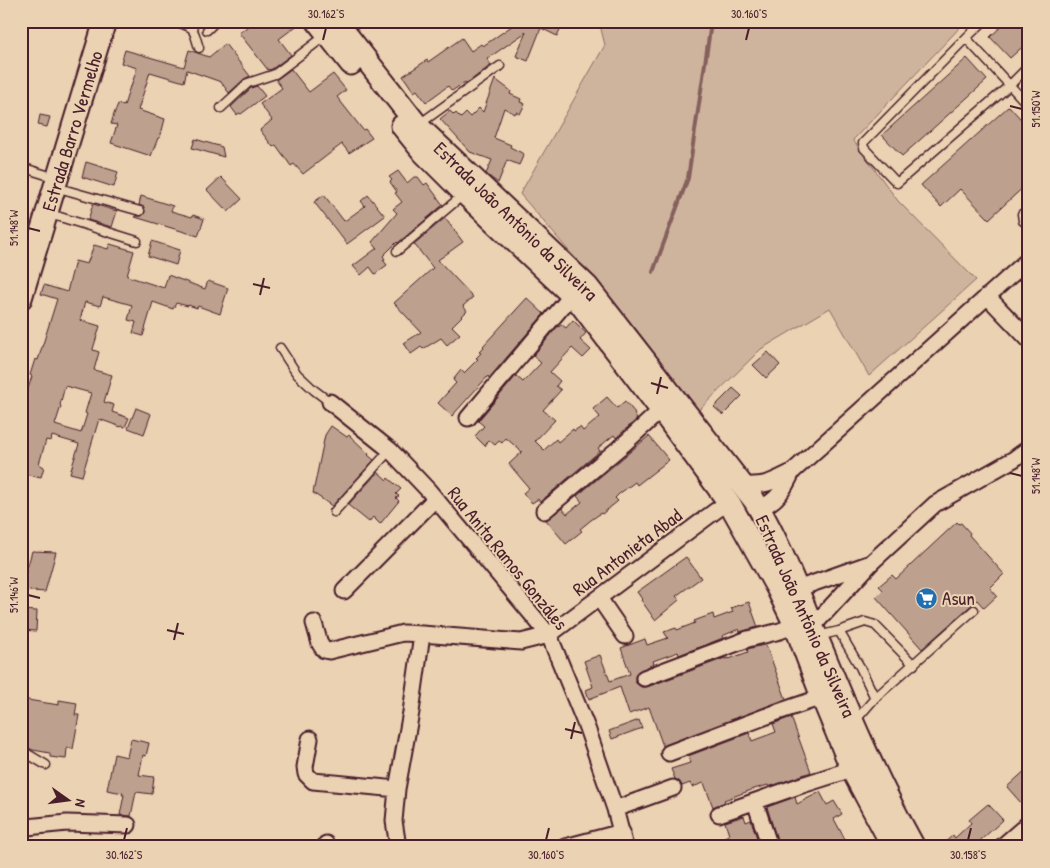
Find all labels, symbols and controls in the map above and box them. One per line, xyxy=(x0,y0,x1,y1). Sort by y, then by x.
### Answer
text: 30.162°S xyxy=(308,5,345,22)
text: 30.160°S xyxy=(731,5,768,22)
street label: Estrada Barro Vermelho xyxy=(35,47,109,215)
text: 51.150°W xyxy=(1027,90,1044,127)
street label: Estrada João Antônio da Silveira xyxy=(428,136,604,307)
text: 51.148°W xyxy=(5,209,22,246)
text: 51.148°W xyxy=(1027,457,1044,494)
street label: Rua Anita Ramos Gonzáles xyxy=(442,481,574,635)
street label: Rua Antonieta Abad xyxy=(567,502,688,602)
street label: Estrada João Antônio da Silveira xyxy=(750,511,863,722)
text: 51.146°W xyxy=(5,576,22,613)
place label: Asun xyxy=(942,585,975,611)
supermarket icon: Asun xyxy=(914,586,938,610)
north arrow xyxy=(42,776,92,826)
text: N xyxy=(71,797,91,810)
text: 30.162°S xyxy=(106,846,143,863)
text: 30.160°S xyxy=(528,846,565,863)
text: 30.158°S xyxy=(950,846,987,863)

